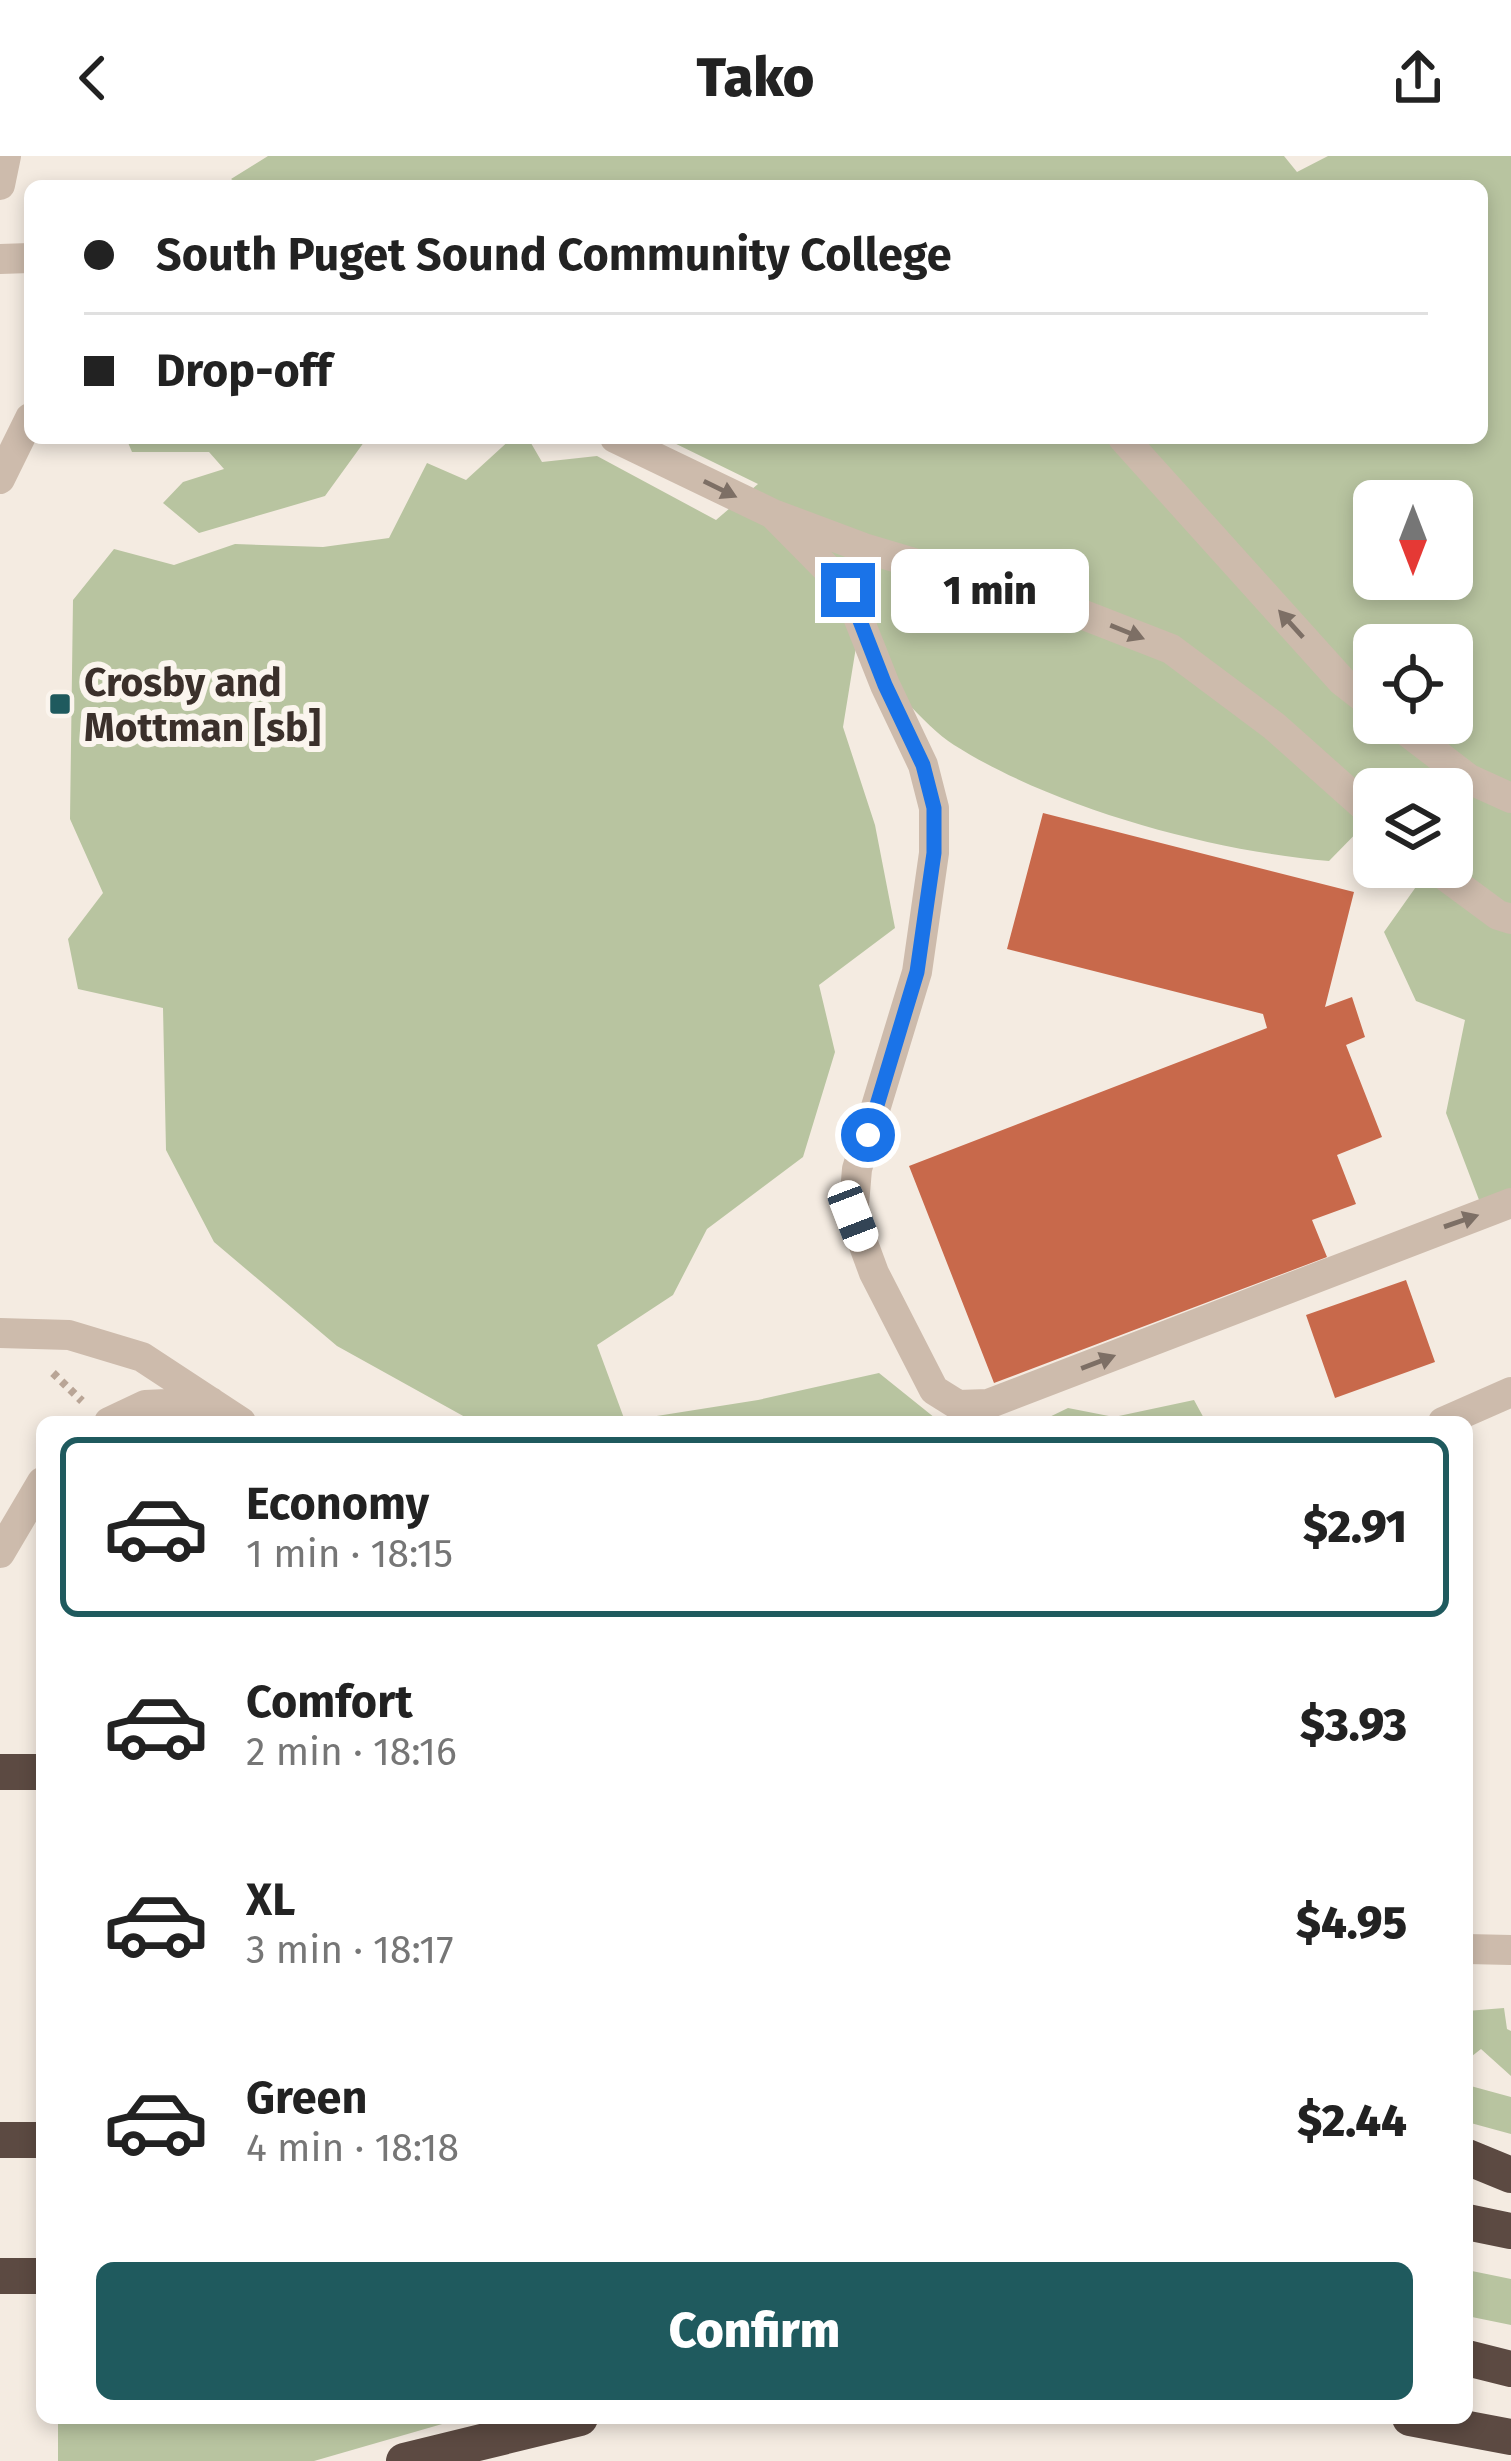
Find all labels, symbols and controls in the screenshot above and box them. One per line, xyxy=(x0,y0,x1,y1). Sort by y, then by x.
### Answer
icon: back xyxy=(60,45,126,111)
icon: share xyxy=(1385,45,1451,111)
text: Tako xyxy=(697,46,814,110)
text: South Puget Sound Community College xyxy=(156,228,951,282)
text: Drop-off xyxy=(156,344,332,398)
one-way arrow xyxy=(703,479,738,499)
north arrow xyxy=(1353,480,1473,600)
map controls xyxy=(1353,480,1473,888)
callout: 1 min xyxy=(890,548,1088,632)
route end xyxy=(821,563,875,617)
text: 1 min xyxy=(943,568,1037,614)
one-way arrow xyxy=(1278,609,1305,639)
one-way arrow xyxy=(1109,624,1145,643)
button: locate xyxy=(1353,624,1473,744)
place label: Crosby and Mottman [sb] xyxy=(84,660,321,751)
marker: Crosby and Mottman [sb] xyxy=(47,691,73,717)
button: layers xyxy=(1353,768,1473,888)
route start xyxy=(841,1108,895,1162)
car xyxy=(823,1176,883,1256)
one-way arrow xyxy=(1443,1211,1479,1229)
one-way arrow xyxy=(1080,1351,1116,1370)
icon: car xyxy=(102,1473,210,1581)
text: Economy xyxy=(246,1477,429,1531)
text: $2.91 xyxy=(1303,1500,1407,1554)
text: 1 min · 18:15 xyxy=(246,1531,453,1577)
icon: car xyxy=(102,1671,210,1779)
text: Comfort xyxy=(246,1675,413,1729)
text: $3.93 xyxy=(1300,1698,1407,1752)
text: 2 min · 18:16 xyxy=(246,1729,457,1775)
icon: car xyxy=(102,1869,210,1977)
text: XL xyxy=(246,1873,295,1927)
text: $4.95 xyxy=(1296,1896,1407,1950)
text: 3 min · 18:17 xyxy=(246,1927,453,1973)
icon: car xyxy=(102,2067,210,2175)
text: Green xyxy=(246,2071,367,2125)
text: $2.44 xyxy=(1297,2094,1407,2148)
text: 4 min · 18:18 xyxy=(246,2125,459,2171)
button: Confirm xyxy=(96,2262,1413,2400)

